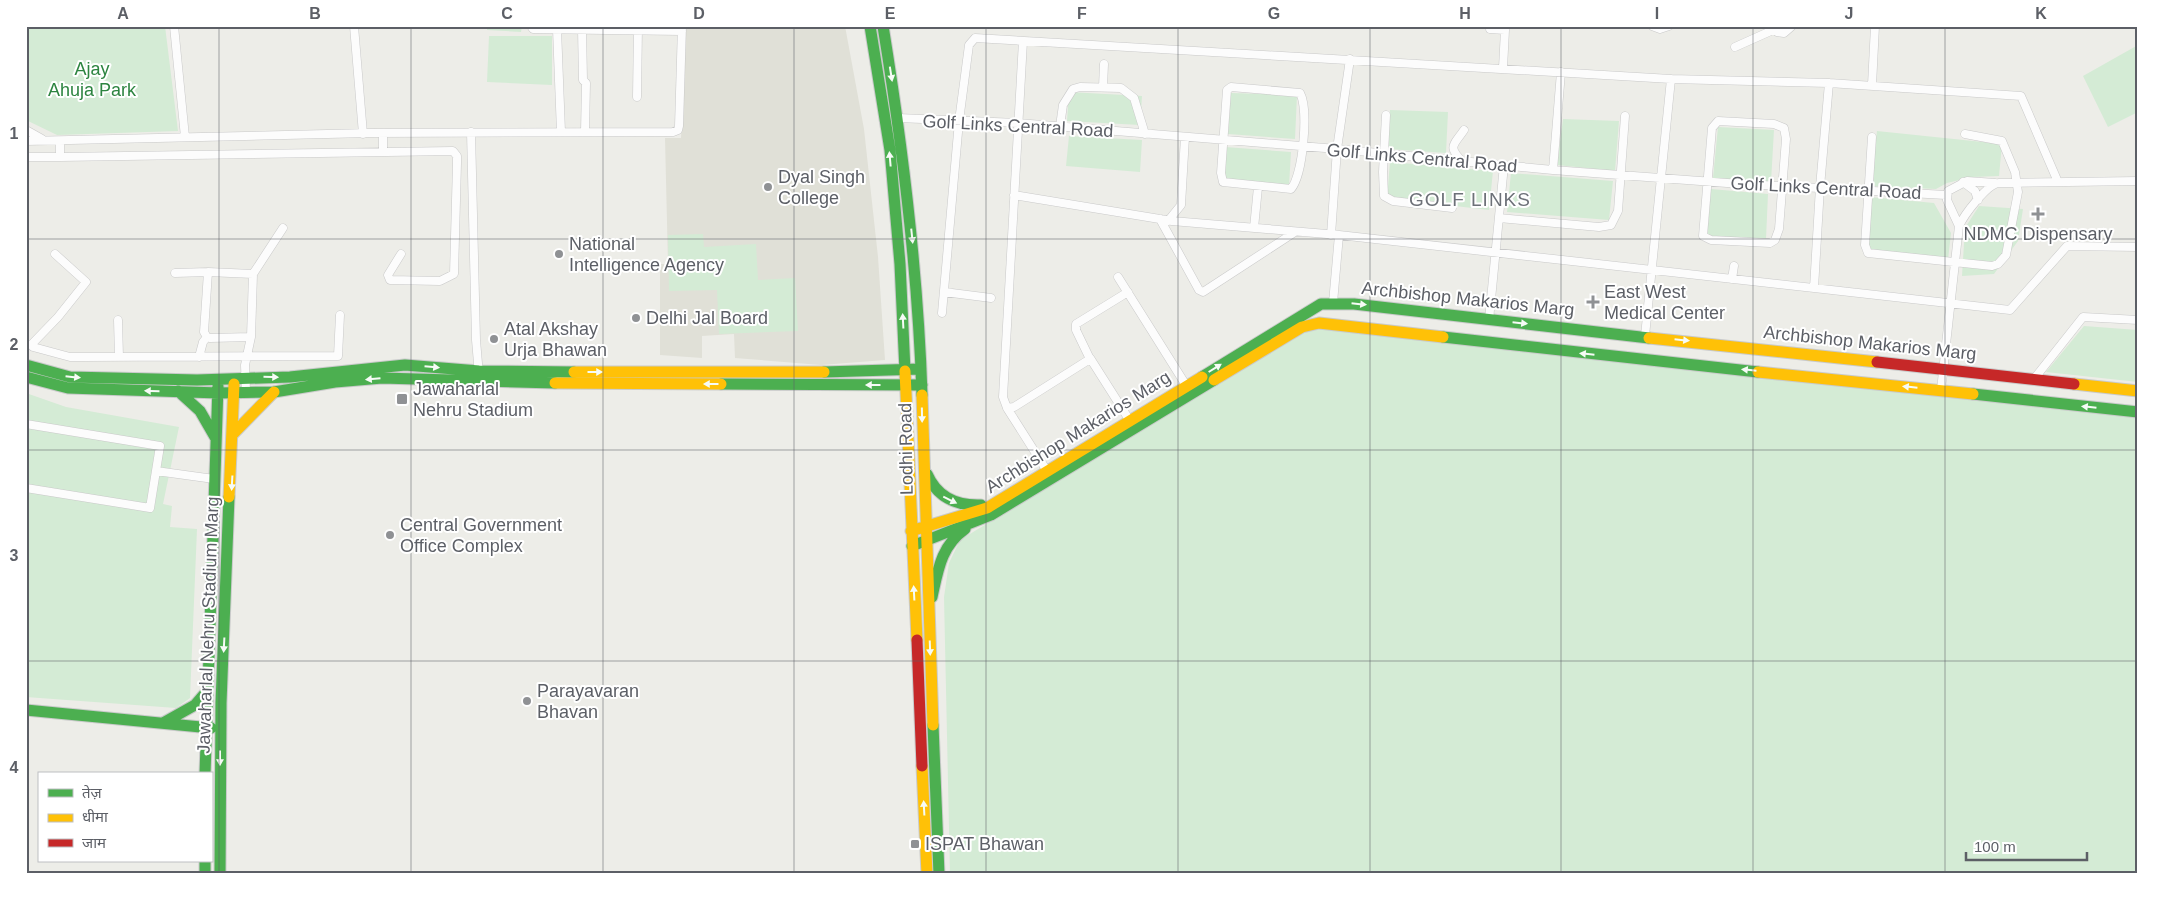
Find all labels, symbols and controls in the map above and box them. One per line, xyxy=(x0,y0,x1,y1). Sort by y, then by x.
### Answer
text: A xyxy=(117,5,129,22)
text: B xyxy=(309,5,321,22)
text: C xyxy=(501,5,513,22)
text: D xyxy=(693,5,705,22)
text: E xyxy=(885,5,896,22)
text: F xyxy=(1077,5,1087,22)
text: G xyxy=(1268,5,1280,22)
text: H xyxy=(1459,5,1471,22)
text: I xyxy=(1655,5,1659,22)
text: J xyxy=(1845,5,1853,22)
text: K xyxy=(2035,5,2047,22)
park label: Ajay Ahuja Park xyxy=(48,59,137,100)
one-way arrow xyxy=(888,67,896,83)
street label: Golf Links Central Road xyxy=(922,111,1114,141)
text: 1 xyxy=(10,125,19,142)
street label: Golf Links Central Road xyxy=(1326,140,1518,176)
one-way arrow xyxy=(886,151,894,167)
place label: Dyal Singh College xyxy=(778,167,865,208)
street label: Golf Links Central Road xyxy=(1730,173,1922,203)
marker: Dyal Singh College xyxy=(762,181,774,193)
district label: GOLF LINKS xyxy=(1409,189,1531,210)
marker: NDMC Dispensary xyxy=(2031,207,2045,221)
place label: NDMC Dispensary xyxy=(1963,224,2113,244)
one-way arrow xyxy=(908,228,916,244)
place label: National Intelligence Agency xyxy=(569,234,724,275)
marker: National Intelligence Agency xyxy=(553,248,565,260)
street label: Archbishop Makarios Marg xyxy=(1360,278,1576,320)
place label: East West Medical Center xyxy=(1604,282,1725,323)
marker: East West Medical Center xyxy=(1586,295,1600,309)
one-way arrow xyxy=(1351,300,1367,308)
place label: Delhi Jal Board xyxy=(646,308,768,328)
marker: Delhi Jal Board xyxy=(630,312,642,324)
one-way arrow xyxy=(899,313,907,329)
place label: Atal Akshay Urja Bhawan xyxy=(504,319,607,360)
one-way arrow xyxy=(1513,320,1529,328)
street label: Archbishop Makarios Marg xyxy=(1762,322,1978,364)
marker: Atal Akshay Urja Bhawan xyxy=(488,333,500,345)
text: 2 xyxy=(10,336,19,353)
one-way arrow xyxy=(1674,337,1690,345)
one-way arrow xyxy=(1579,350,1595,358)
one-way arrow xyxy=(425,364,441,372)
one-way arrow xyxy=(1208,364,1221,373)
one-way arrow xyxy=(1740,366,1756,374)
street label: Archbishop Makarios Marg xyxy=(982,367,1174,497)
one-way arrow xyxy=(587,368,603,376)
one-way arrow xyxy=(66,373,82,381)
one-way arrow xyxy=(263,373,279,381)
one-way arrow xyxy=(365,375,381,383)
place label: Jawaharlal Nehru Stadium xyxy=(413,379,533,420)
one-way arrow xyxy=(702,380,718,388)
one-way arrow xyxy=(865,381,881,389)
one-way arrow xyxy=(1902,383,1918,391)
one-way arrow xyxy=(144,387,160,395)
marker: Jawaharlal Nehru Stadium xyxy=(395,392,409,406)
street label: Lodhi Road xyxy=(895,403,917,495)
one-way arrow xyxy=(2081,403,2097,411)
one-way arrow xyxy=(919,407,927,423)
one-way arrow xyxy=(227,475,235,491)
street label: Jawaharlal Nehru Stadium Marg xyxy=(194,496,222,754)
one-way arrow xyxy=(943,496,957,504)
place label: Central Government Office Complex xyxy=(400,515,562,556)
marker: Central Government Office Complex xyxy=(384,529,396,541)
text: 3 xyxy=(10,547,19,564)
one-way arrow xyxy=(910,585,918,601)
one-way arrow xyxy=(219,637,227,653)
one-way arrow xyxy=(926,640,934,656)
place label: Parayavaran Bhavan xyxy=(537,681,639,722)
marker: Parayavaran Bhavan xyxy=(521,695,533,707)
one-way arrow xyxy=(216,750,224,766)
text: 4 xyxy=(10,759,19,776)
legend xyxy=(38,772,212,862)
text: तेज़ xyxy=(82,784,103,801)
one-way arrow xyxy=(919,799,927,815)
text: धीमा xyxy=(82,808,109,825)
scale bar xyxy=(1966,830,2088,862)
text: जाम xyxy=(82,834,107,851)
place label: ISPAT Bhawan xyxy=(925,834,1044,854)
marker: ISPAT Bhawan xyxy=(909,838,921,850)
text: 100 m xyxy=(1974,838,2016,855)

